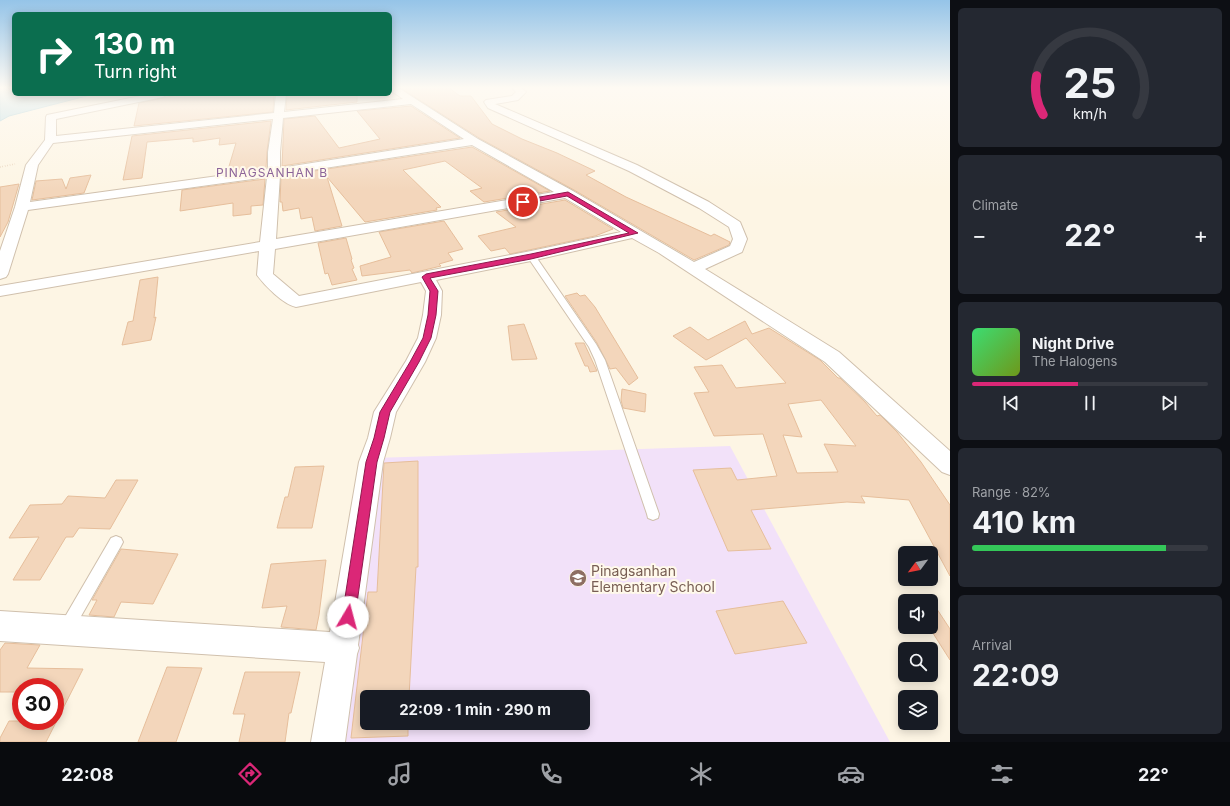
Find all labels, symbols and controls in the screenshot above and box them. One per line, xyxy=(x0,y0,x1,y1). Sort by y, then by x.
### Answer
text: 130 m xyxy=(94,27,175,61)
icon: right xyxy=(28,28,80,80)
text: 25 xyxy=(1064,58,1116,108)
text: Turn right xyxy=(94,61,177,82)
text: km/h xyxy=(1073,105,1107,122)
district label: PINAGSANHAN B xyxy=(216,165,328,180)
pin xyxy=(506,185,540,219)
icon: arrive xyxy=(512,191,534,213)
text: Climate xyxy=(972,197,1018,213)
text: 22° xyxy=(1064,217,1116,253)
text: − xyxy=(972,222,987,248)
text: + xyxy=(1193,222,1208,248)
text: Night Drive xyxy=(1032,334,1114,353)
text: The Halogens xyxy=(1032,353,1117,369)
icon: previous xyxy=(1000,392,1022,414)
icon: pause xyxy=(1079,392,1101,414)
icon: next xyxy=(1158,392,1180,414)
text: Range · 82% xyxy=(972,484,1051,500)
text: 410 km xyxy=(972,504,1076,540)
north arrow xyxy=(898,546,938,586)
map controls xyxy=(898,546,938,730)
place label: Pinagsanhan Elementary School xyxy=(591,562,715,595)
school or university icon: Pinagsanhan Elementary School xyxy=(568,568,588,588)
button: sound xyxy=(898,594,938,634)
position arrow xyxy=(327,596,369,638)
text: Arrival xyxy=(972,637,1012,653)
button: search xyxy=(898,642,938,682)
text: 22:09 xyxy=(972,657,1060,693)
speed limit sign: 30 xyxy=(12,678,64,730)
button: layers xyxy=(898,690,938,730)
text: 22:09 · 1 min · 290 m xyxy=(399,700,551,719)
icon: directions xyxy=(236,760,264,788)
icon: music xyxy=(386,760,414,788)
icon: phone xyxy=(537,760,565,788)
icon: climate xyxy=(687,760,715,788)
icon: car xyxy=(837,760,865,788)
icon: filters xyxy=(988,760,1016,788)
text: 22:08 xyxy=(61,764,114,785)
text: 22° xyxy=(1138,764,1169,785)

